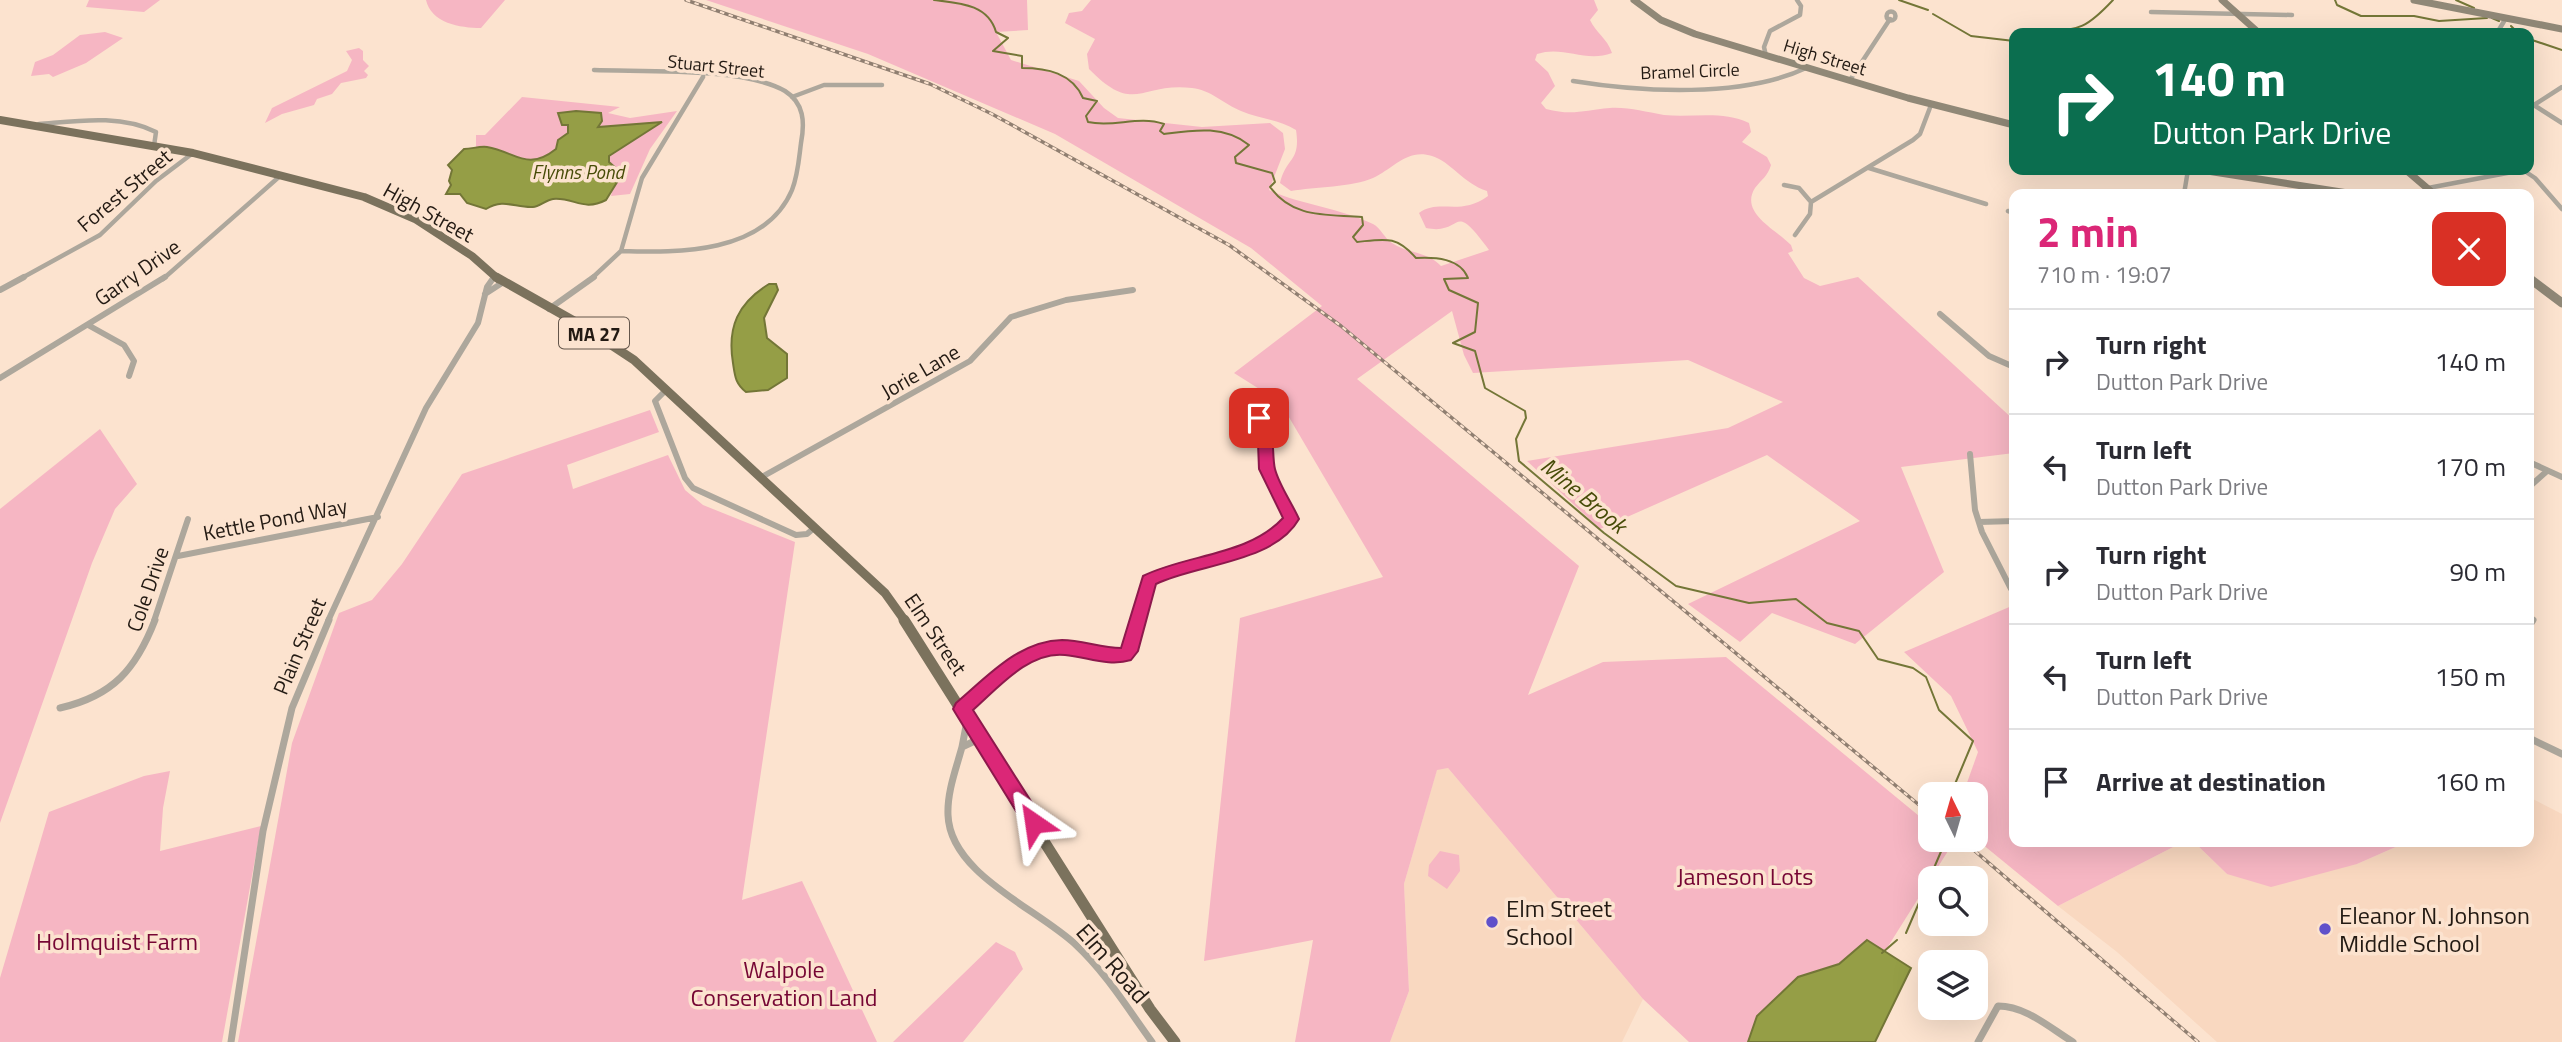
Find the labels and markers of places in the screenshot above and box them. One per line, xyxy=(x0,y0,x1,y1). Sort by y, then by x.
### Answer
pin xyxy=(1229,388,1289,448)
place label: Elm Street School xyxy=(1506,890,1613,954)
place label: Eleanor N. Johnson Middle School xyxy=(2339,897,2530,961)
marker: Elm Street School xyxy=(1484,914,1500,930)
marker: Eleanor N. Johnson Middle School xyxy=(2317,921,2333,937)

